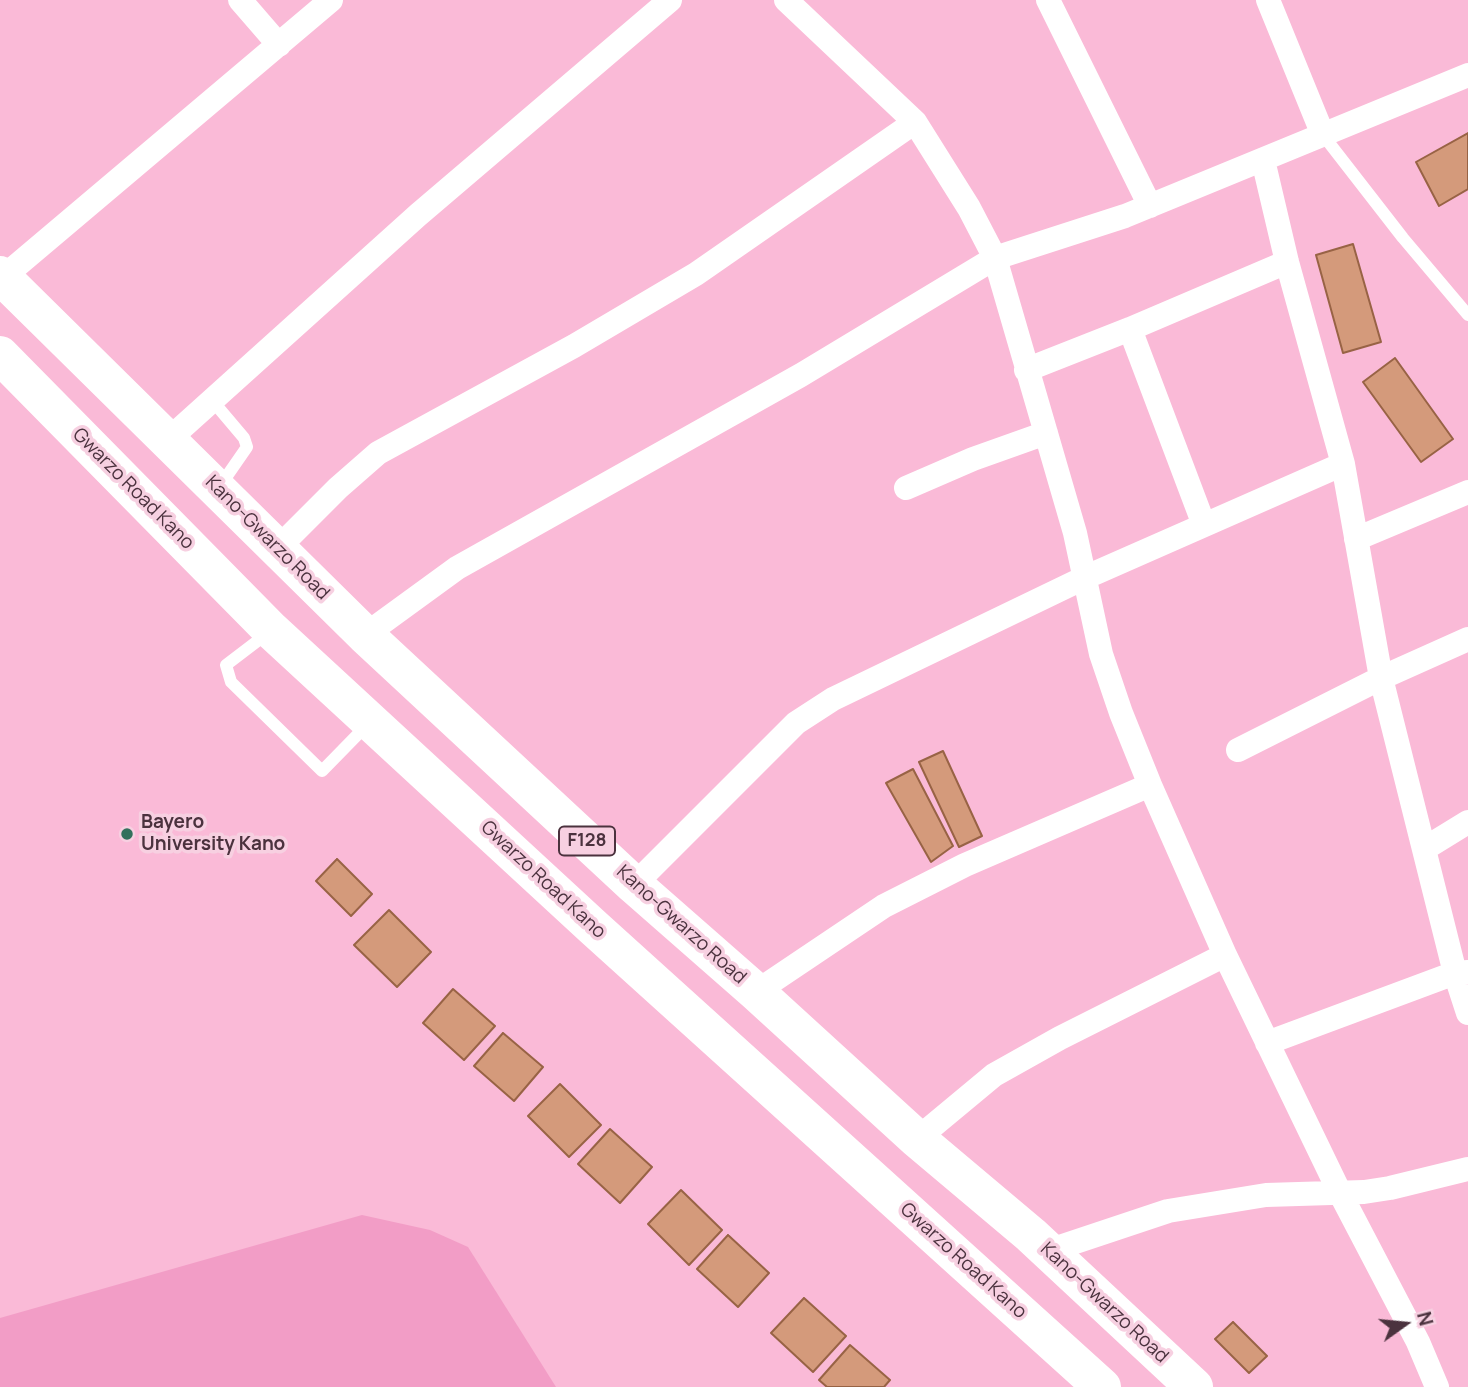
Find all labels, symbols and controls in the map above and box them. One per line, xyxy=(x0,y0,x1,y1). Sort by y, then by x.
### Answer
street label: Gwarzo Road Kano xyxy=(68,424,198,554)
street label: Kano-Gwarzo Road xyxy=(200,471,334,605)
place label: Bayero University Kano xyxy=(141,812,285,856)
street label: Gwarzo Road Kano xyxy=(476,816,610,944)
marker: Bayero University Kano xyxy=(119,826,135,842)
road number: F128 xyxy=(559,826,615,856)
street label: Kano-Gwarzo Road xyxy=(612,861,750,989)
street label: Gwarzo Road Kano xyxy=(895,1198,1031,1324)
street label: Kano-Gwarzo Road xyxy=(1035,1238,1173,1368)
north arrow xyxy=(1370,1289,1440,1359)
text: N xyxy=(1411,1309,1440,1329)

